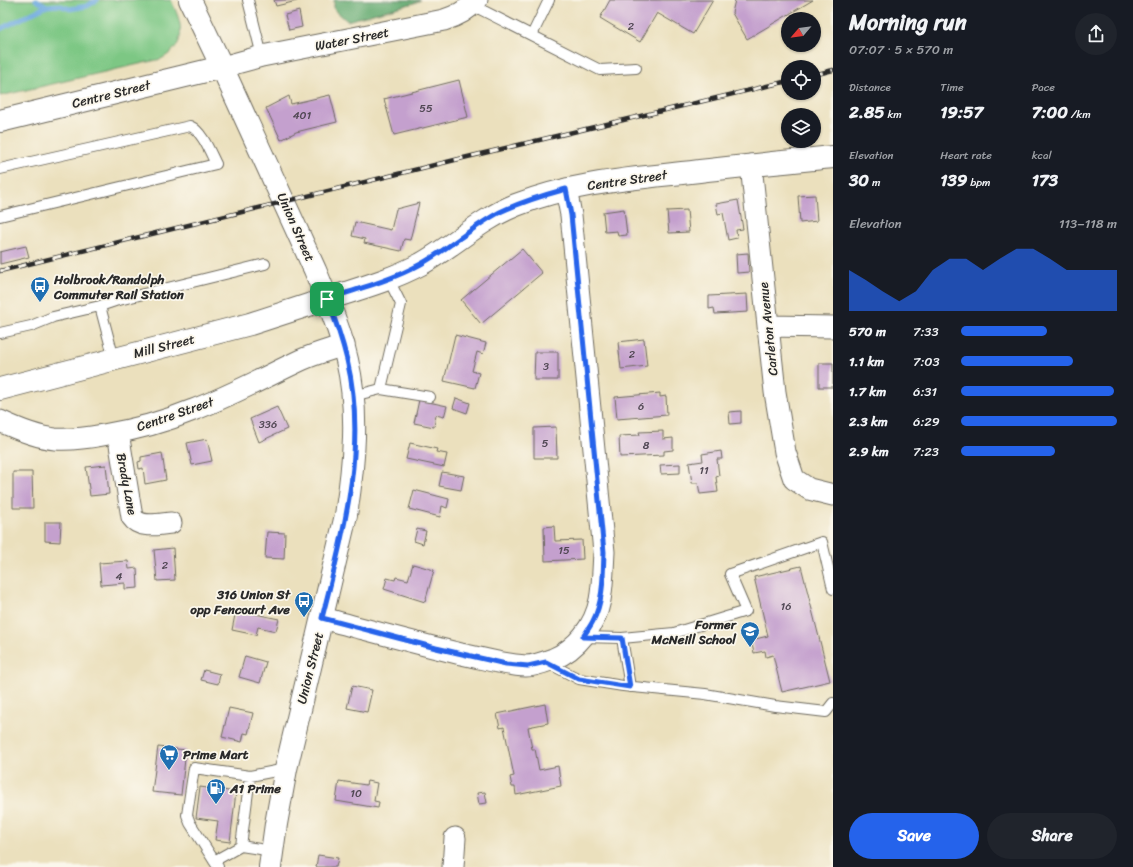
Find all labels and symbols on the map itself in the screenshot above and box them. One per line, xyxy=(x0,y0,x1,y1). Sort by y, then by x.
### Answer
north arrow xyxy=(781,12,821,52)
house number: 2 xyxy=(628,17,635,36)
street label: Water Street xyxy=(313,20,391,57)
street label: Centre Street xyxy=(69,73,153,115)
house number: 55 xyxy=(419,99,433,118)
house number: 401 xyxy=(293,106,312,125)
street label: Centre Street xyxy=(586,163,669,197)
street label: Union Street xyxy=(271,189,322,266)
place label: Holbrook/Randolph Commuter Rail Station xyxy=(53,268,185,306)
bus stop icon: Holbrook/Randolph Commuter Rail Station xyxy=(29,275,51,303)
street label: Carleton Avenue xyxy=(752,281,784,377)
pin xyxy=(310,282,344,316)
street label: Mill Street xyxy=(131,327,198,365)
house number: 2 xyxy=(629,345,636,364)
house number: 3 xyxy=(543,357,549,376)
street label: Centre Street xyxy=(133,390,217,438)
house number: 6 xyxy=(638,397,644,416)
house number: 336 xyxy=(259,415,277,434)
house number: 5 xyxy=(542,434,549,453)
house number: 8 xyxy=(643,436,650,455)
street label: Brady Lane xyxy=(110,451,144,517)
house number: 11 xyxy=(699,461,709,480)
house number: 15 xyxy=(558,541,570,560)
house number: 2 xyxy=(162,556,169,575)
house number: 4 xyxy=(116,567,123,586)
place label: 316 Union St opp Fencourt Ave xyxy=(190,583,291,621)
bus stop icon: 316 Union St opp Fencourt Ave xyxy=(293,590,315,618)
house number: 16 xyxy=(781,597,791,616)
place label: Former McNeill School xyxy=(651,613,738,651)
school or university icon: Former McNeill School xyxy=(739,620,761,648)
street label: Union Street xyxy=(290,629,330,706)
supermarket icon: Prime Mart xyxy=(158,743,180,771)
place label: Prime Mart xyxy=(183,743,249,766)
fuel station icon: A1 Prime xyxy=(205,777,227,805)
place label: A1 Prime xyxy=(229,777,281,800)
house number: 10 xyxy=(350,784,362,803)

